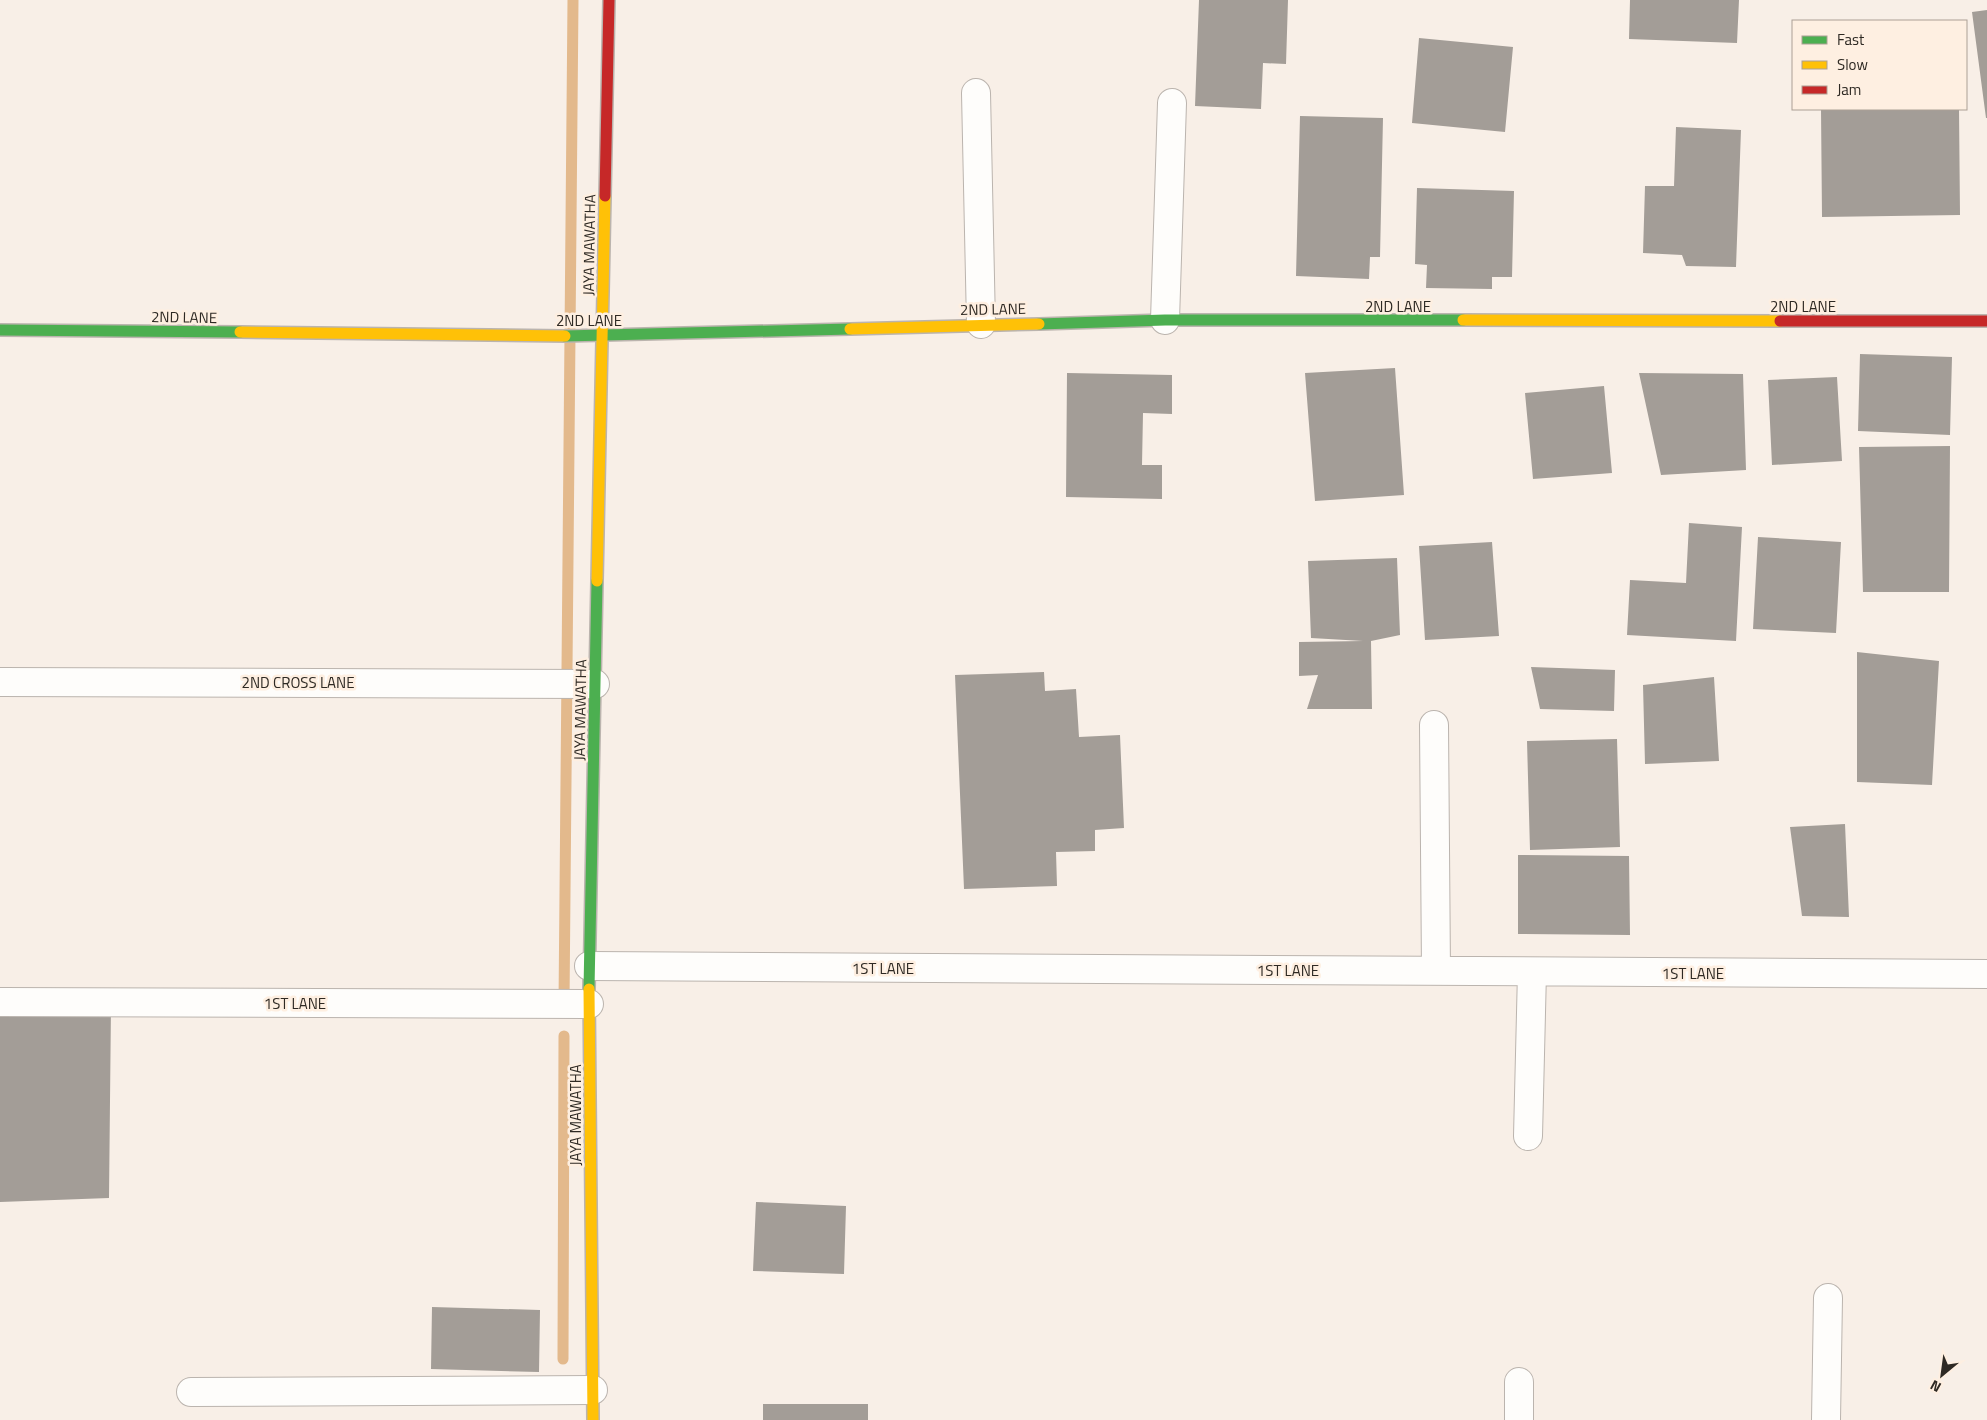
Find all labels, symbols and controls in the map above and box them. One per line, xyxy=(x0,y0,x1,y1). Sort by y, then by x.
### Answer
legend xyxy=(1792,20,1967,110)
text: Fast xyxy=(1837,28,1865,51)
text: Slow xyxy=(1837,53,1868,76)
text: Jam xyxy=(1837,78,1861,101)
street label: JAYA MAWATHA xyxy=(577,194,601,296)
street label: 2ND LANE xyxy=(1365,295,1431,318)
street label: 2ND LANE xyxy=(1770,295,1836,318)
street label: 2ND LANE xyxy=(960,297,1026,321)
street label: 2ND LANE xyxy=(151,305,217,329)
street label: 2ND LANE xyxy=(556,309,622,332)
street label: JAYA MAWATHA xyxy=(568,659,592,761)
street label: 2ND CROSS LANE xyxy=(242,671,354,694)
street label: 1ST LANE xyxy=(852,957,914,980)
street label: 1ST LANE xyxy=(1257,959,1319,982)
street label: 1ST LANE xyxy=(1662,962,1724,985)
street label: 1ST LANE xyxy=(264,992,326,1015)
street label: JAYA MAWATHA xyxy=(564,1064,587,1166)
north arrow xyxy=(1917,1350,1967,1400)
text: N xyxy=(1926,1375,1945,1398)

